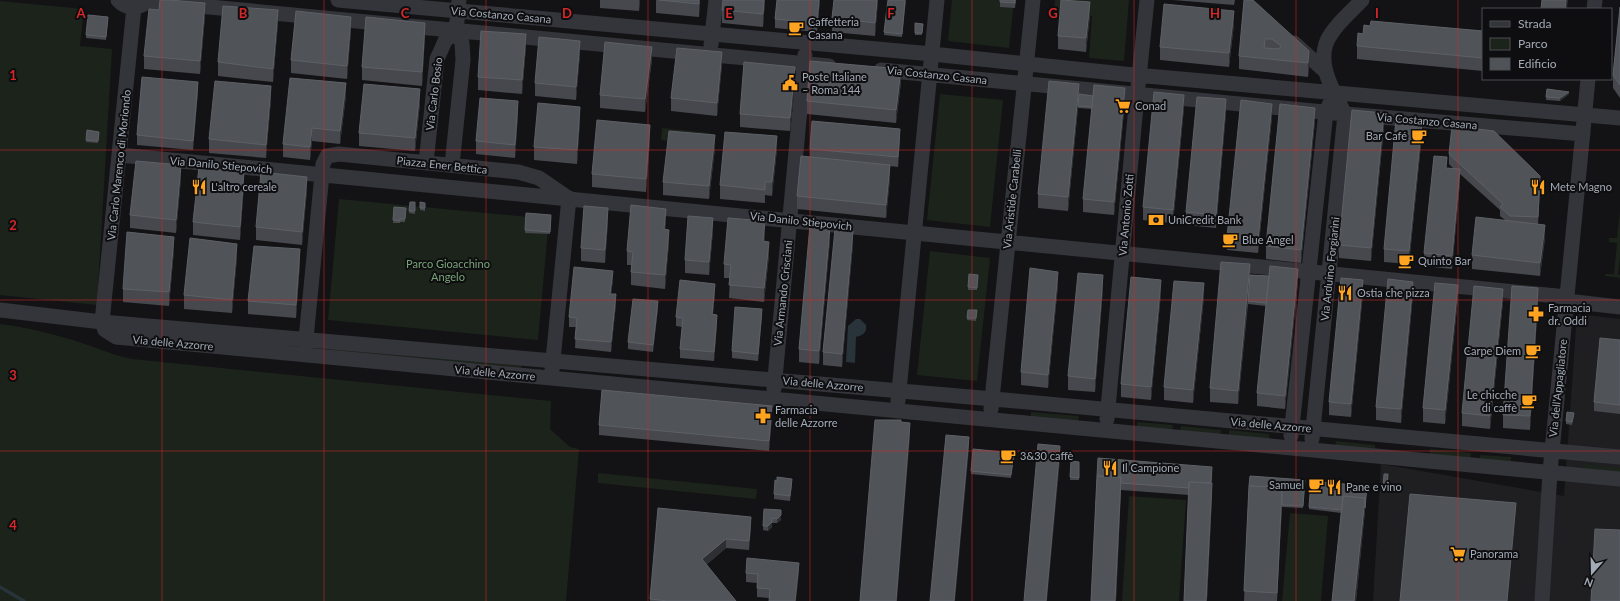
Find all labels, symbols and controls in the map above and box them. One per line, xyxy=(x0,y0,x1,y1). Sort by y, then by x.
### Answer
street label: Via Costanzo Casana xyxy=(450,4,552,25)
text: A xyxy=(75,5,86,21)
text: B xyxy=(239,5,248,21)
text: C xyxy=(401,5,410,21)
text: D xyxy=(562,5,572,21)
text: E xyxy=(725,5,733,21)
text: F xyxy=(887,5,895,21)
text: G xyxy=(1048,5,1058,21)
text: H xyxy=(1210,5,1220,21)
text: I xyxy=(1375,5,1379,21)
legend xyxy=(1482,8,1612,80)
place label: Caffetteria Casana xyxy=(808,15,859,41)
text: Strada xyxy=(1518,16,1551,31)
cafe icon: Caffetteria Casana xyxy=(787,19,805,37)
text: Parco xyxy=(1518,36,1548,51)
text: Edificio xyxy=(1518,56,1557,71)
street label: Via Carlo Bosio xyxy=(423,57,444,131)
street label: Via Costanzo Casana xyxy=(886,63,988,86)
text: 1 xyxy=(9,67,17,83)
place label: Poste Italiane – Roma 144 xyxy=(802,70,867,96)
public building icon: Poste Italiane – Roma 144 xyxy=(781,74,799,92)
street label: Via Carlo Marenco di Moriondo xyxy=(104,89,133,241)
supermarket icon: Conad xyxy=(1114,97,1132,115)
place label: Conad xyxy=(1135,99,1166,112)
street label: Via Costanzo Casana xyxy=(1376,110,1478,131)
cafe icon: Bar Café xyxy=(1410,127,1428,145)
place label: Bar Café xyxy=(1366,129,1407,142)
street label: Via Aristide Carabelli xyxy=(1000,148,1023,250)
street label: Piazza Ener Bettica xyxy=(396,153,488,176)
street label: Via Danilo Stiepovich xyxy=(169,154,273,175)
street label: Via Antonio Zotti xyxy=(1115,173,1136,256)
restaurant icon: L'altro cereale xyxy=(190,178,208,196)
restaurant icon: Mete Magno xyxy=(1529,178,1547,196)
place label: L'altro cereale xyxy=(211,180,277,193)
place label: Mete Magno xyxy=(1550,180,1612,193)
street label: Via Danilo Stiepovich xyxy=(749,209,853,232)
bank icon: UniCredit Bank xyxy=(1147,211,1165,229)
place label: UniCredit Bank xyxy=(1168,213,1242,226)
street label: Via Arduino Forgiarini xyxy=(1318,216,1341,322)
text: 2 xyxy=(9,217,17,233)
cafe icon: Blue Angel xyxy=(1221,231,1239,249)
place label: Blue Angel xyxy=(1242,233,1294,246)
street label: Via Armando Crisciani xyxy=(770,239,795,346)
cafe icon: Quinto Bar xyxy=(1397,252,1415,270)
place label: Quinto Bar xyxy=(1418,254,1471,267)
park label: Parco Gioacchino Angelo xyxy=(406,257,490,283)
restaurant icon: Ostia che pizza xyxy=(1336,284,1354,302)
place label: Ostia che pizza xyxy=(1357,286,1430,299)
place label: Farmacia dr. Oddi xyxy=(1548,301,1591,327)
pharmacy icon: Farmacia dr. Oddi xyxy=(1527,305,1545,323)
street label: Via delle Azzorre xyxy=(132,333,214,353)
street label: Via dell'Appagliatore xyxy=(1546,338,1569,438)
cafe icon: Carpe Diem xyxy=(1524,342,1542,360)
place label: Carpe Diem xyxy=(1464,344,1521,357)
street label: Via delle Azzorre xyxy=(454,363,536,383)
text: 3 xyxy=(9,367,17,383)
street label: Via delle Azzorre xyxy=(782,374,864,394)
place label: Le chicche di caffè xyxy=(1467,388,1517,414)
cafe icon: Le chicche di caffè xyxy=(1520,392,1538,410)
place label: Farmacia delle Azzorre xyxy=(775,403,838,429)
pharmacy icon: Farmacia delle Azzorre xyxy=(754,407,772,425)
street label: Via delle Azzorre xyxy=(1230,415,1312,435)
cafe icon: 3&30 caffè xyxy=(999,447,1017,465)
place label: 3&30 caffè xyxy=(1020,449,1074,462)
restaurant icon: Il Campione xyxy=(1101,459,1119,477)
place label: Il Campione xyxy=(1122,461,1179,474)
cafe icon: Samuel xyxy=(1307,476,1325,494)
place label: Samuel xyxy=(1269,478,1304,491)
restaurant icon: Pane e vino xyxy=(1325,478,1343,496)
place label: Pane e vino xyxy=(1346,480,1402,493)
text: 4 xyxy=(9,517,17,533)
supermarket icon: Panorama xyxy=(1449,545,1467,563)
place label: Panorama xyxy=(1470,547,1518,560)
north arrow xyxy=(1572,553,1612,593)
text: N xyxy=(1582,575,1595,590)

